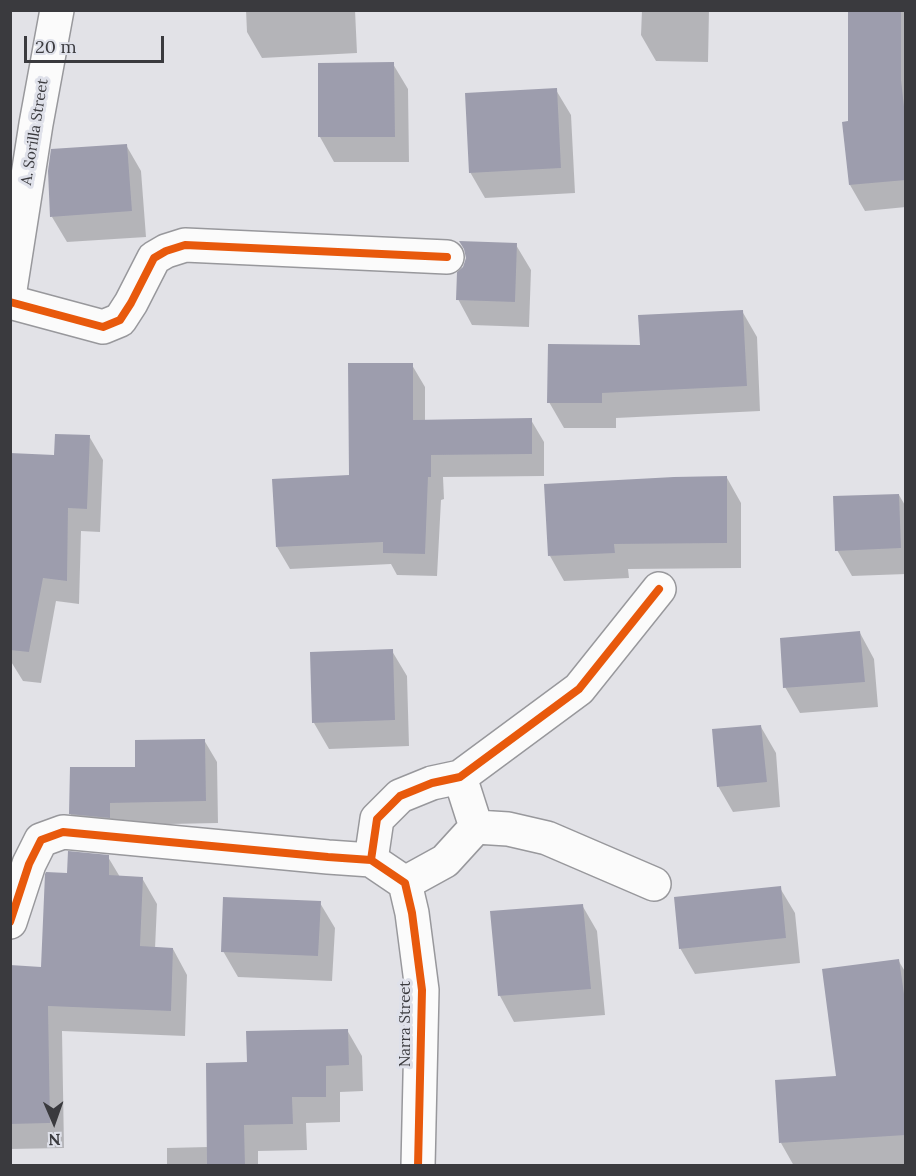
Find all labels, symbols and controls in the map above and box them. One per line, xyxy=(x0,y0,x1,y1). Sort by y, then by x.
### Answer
scale bar xyxy=(27,24,166,62)
text: 20 m xyxy=(35,35,77,58)
street label: A. Sorilla Street xyxy=(18,78,52,186)
street label: Narra Street xyxy=(397,981,415,1067)
north arrow xyxy=(24,1092,84,1152)
text: N xyxy=(48,1130,61,1150)

